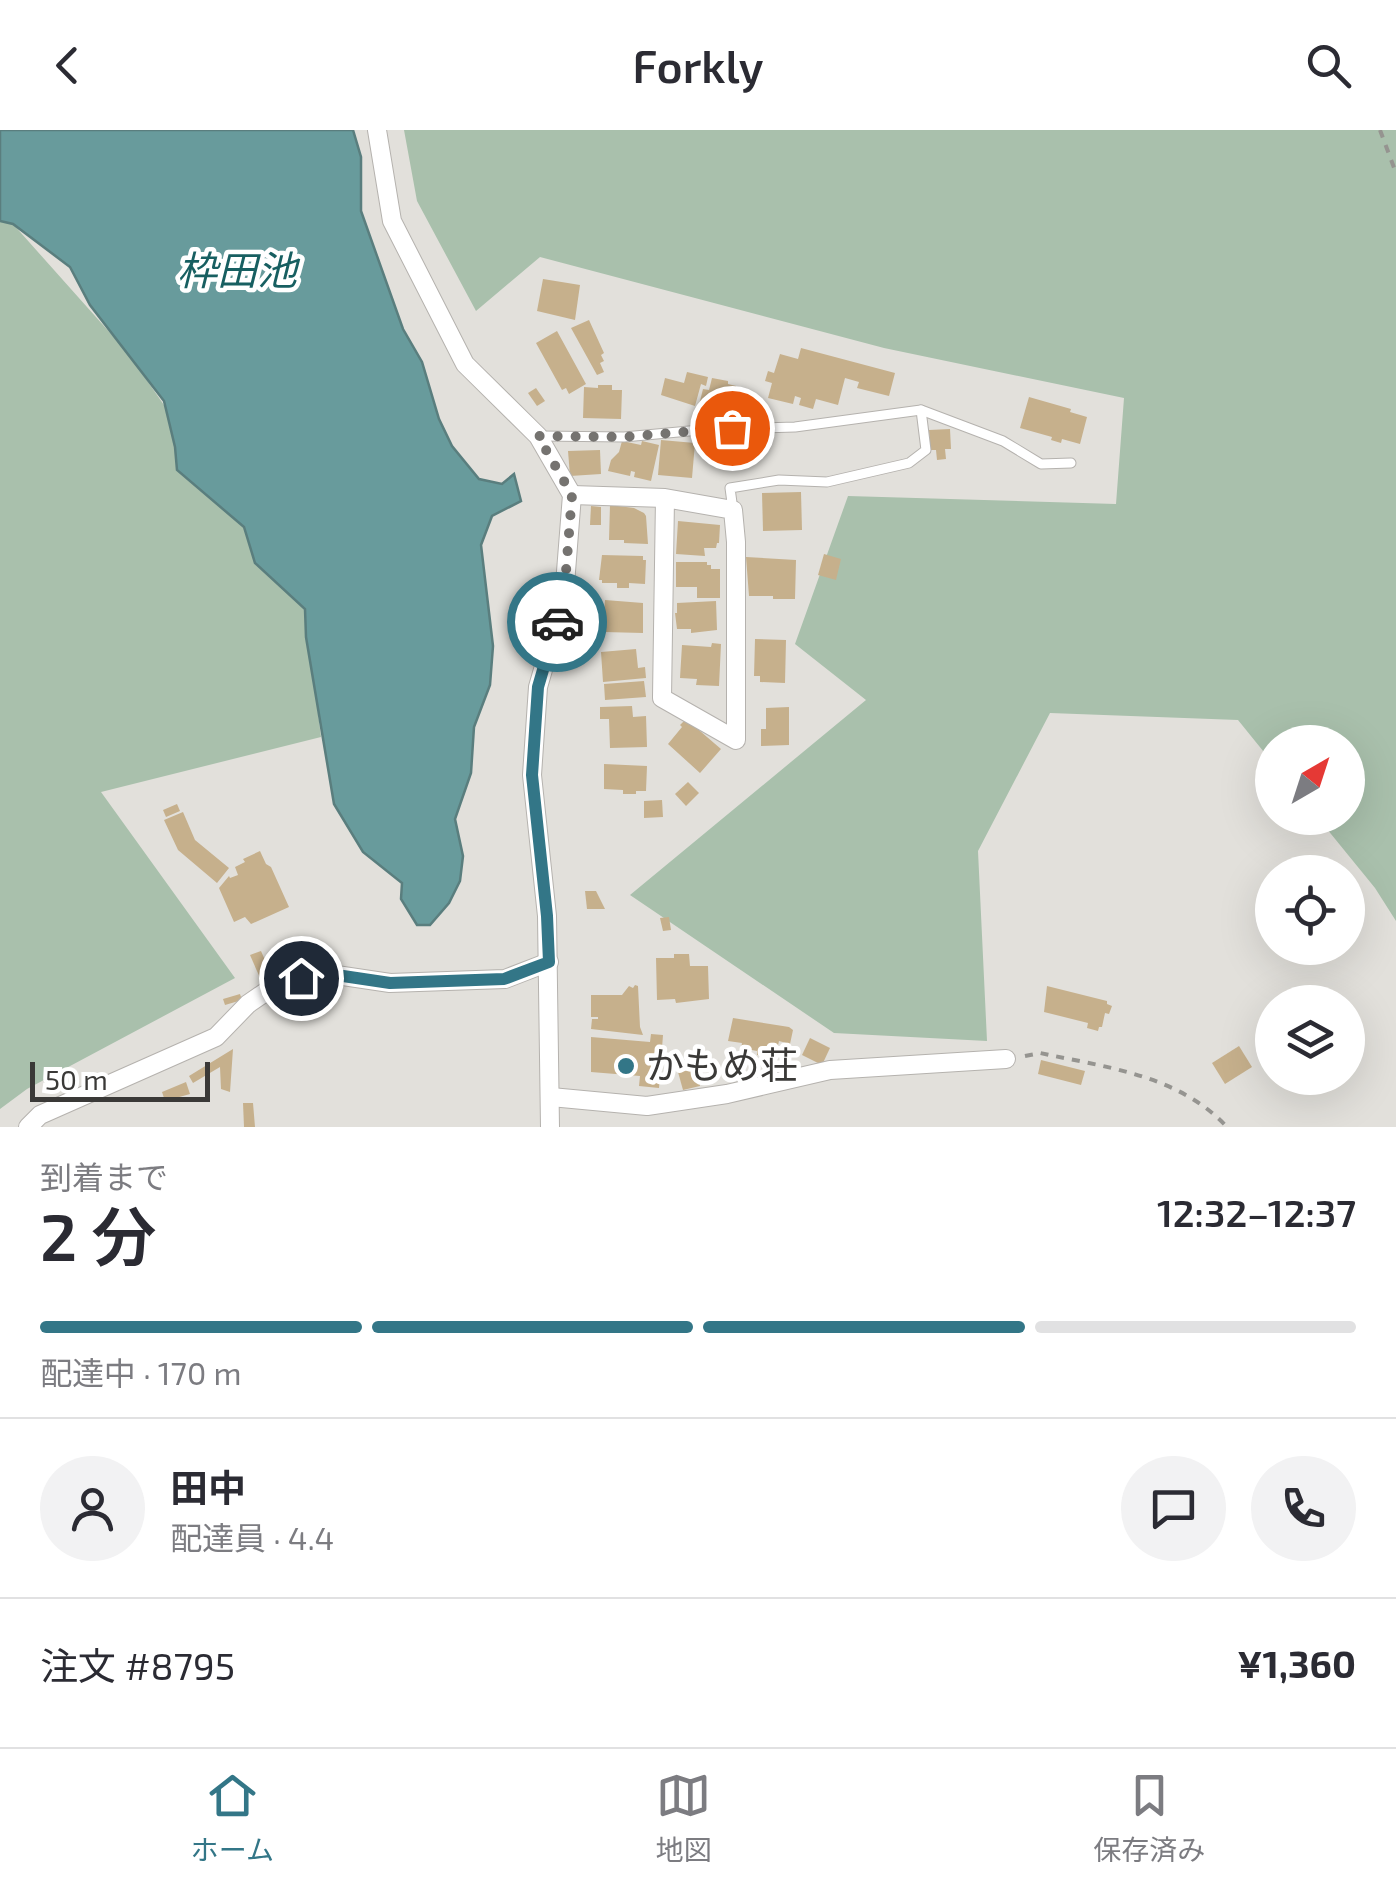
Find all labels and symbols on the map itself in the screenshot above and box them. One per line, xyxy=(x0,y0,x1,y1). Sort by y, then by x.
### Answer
water label: 枠田池 xyxy=(177,245,301,293)
pin xyxy=(690,386,775,471)
courier xyxy=(507,572,607,672)
north arrow xyxy=(1255,725,1365,835)
pin xyxy=(259,936,344,1021)
place label: かもめ荘 xyxy=(646,1041,798,1087)
marker: かもめ荘 xyxy=(615,1055,637,1077)
scale bar xyxy=(30,1057,210,1101)

